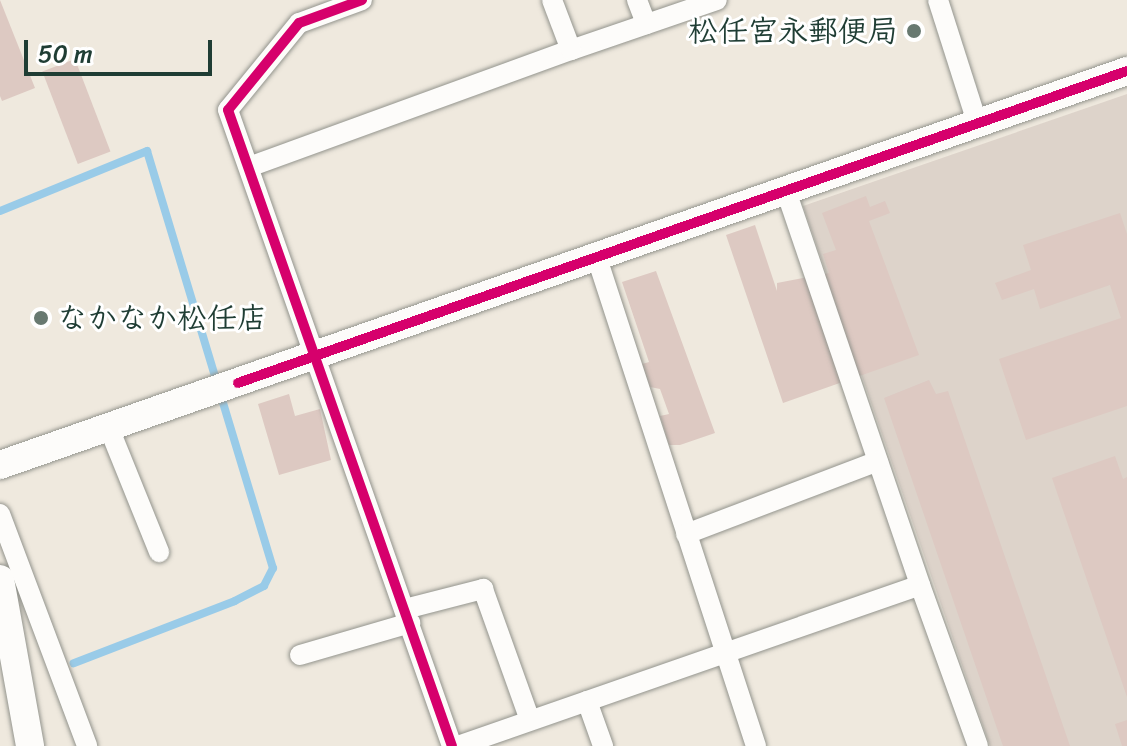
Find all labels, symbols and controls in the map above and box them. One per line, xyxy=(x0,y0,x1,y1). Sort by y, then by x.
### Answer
place label: 松任宮永郵便局 xyxy=(688,13,898,49)
marker: 松任宮永郵便局 xyxy=(905,22,923,40)
scale bar xyxy=(28,24,216,74)
text: 50 m xyxy=(38,33,93,75)
place label: なかなか松任店 xyxy=(57,300,267,336)
marker: なかなか松任店 xyxy=(32,309,50,327)

